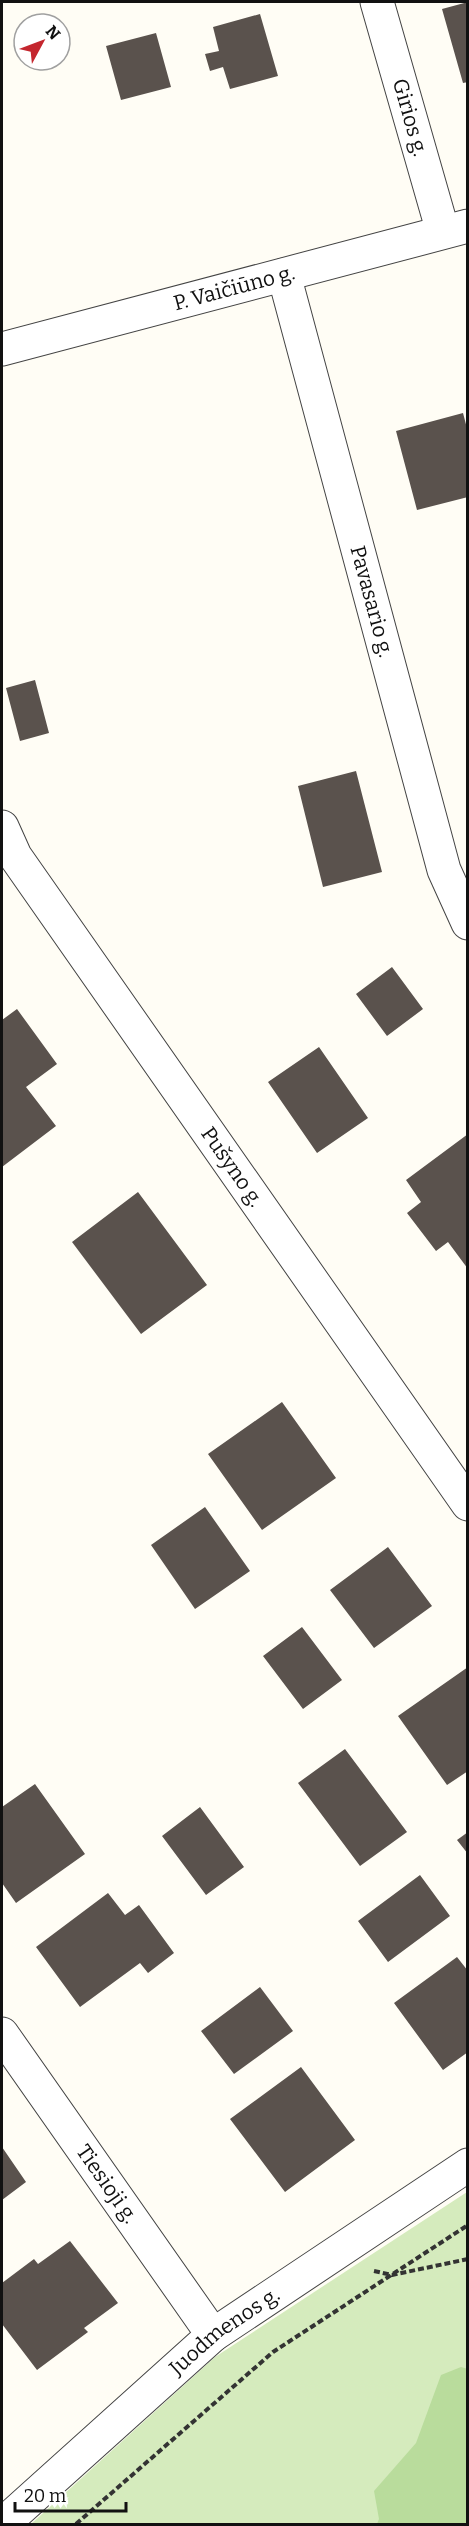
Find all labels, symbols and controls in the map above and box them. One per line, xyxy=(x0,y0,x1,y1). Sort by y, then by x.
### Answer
north arrow xyxy=(12,12,72,72)
text: N xyxy=(42,22,64,43)
street label: Girios g. xyxy=(387,76,434,159)
street label: P. Vaičiūno g. xyxy=(171,259,298,316)
street label: Pavasario g. xyxy=(344,543,399,660)
street label: Pušyno g. xyxy=(195,1122,269,1212)
street label: Tiesioji g. xyxy=(70,2139,144,2228)
street label: Juodmenos g. xyxy=(163,2281,285,2382)
scale bar xyxy=(15,2475,126,2513)
text: 20 m xyxy=(24,2485,66,2507)

